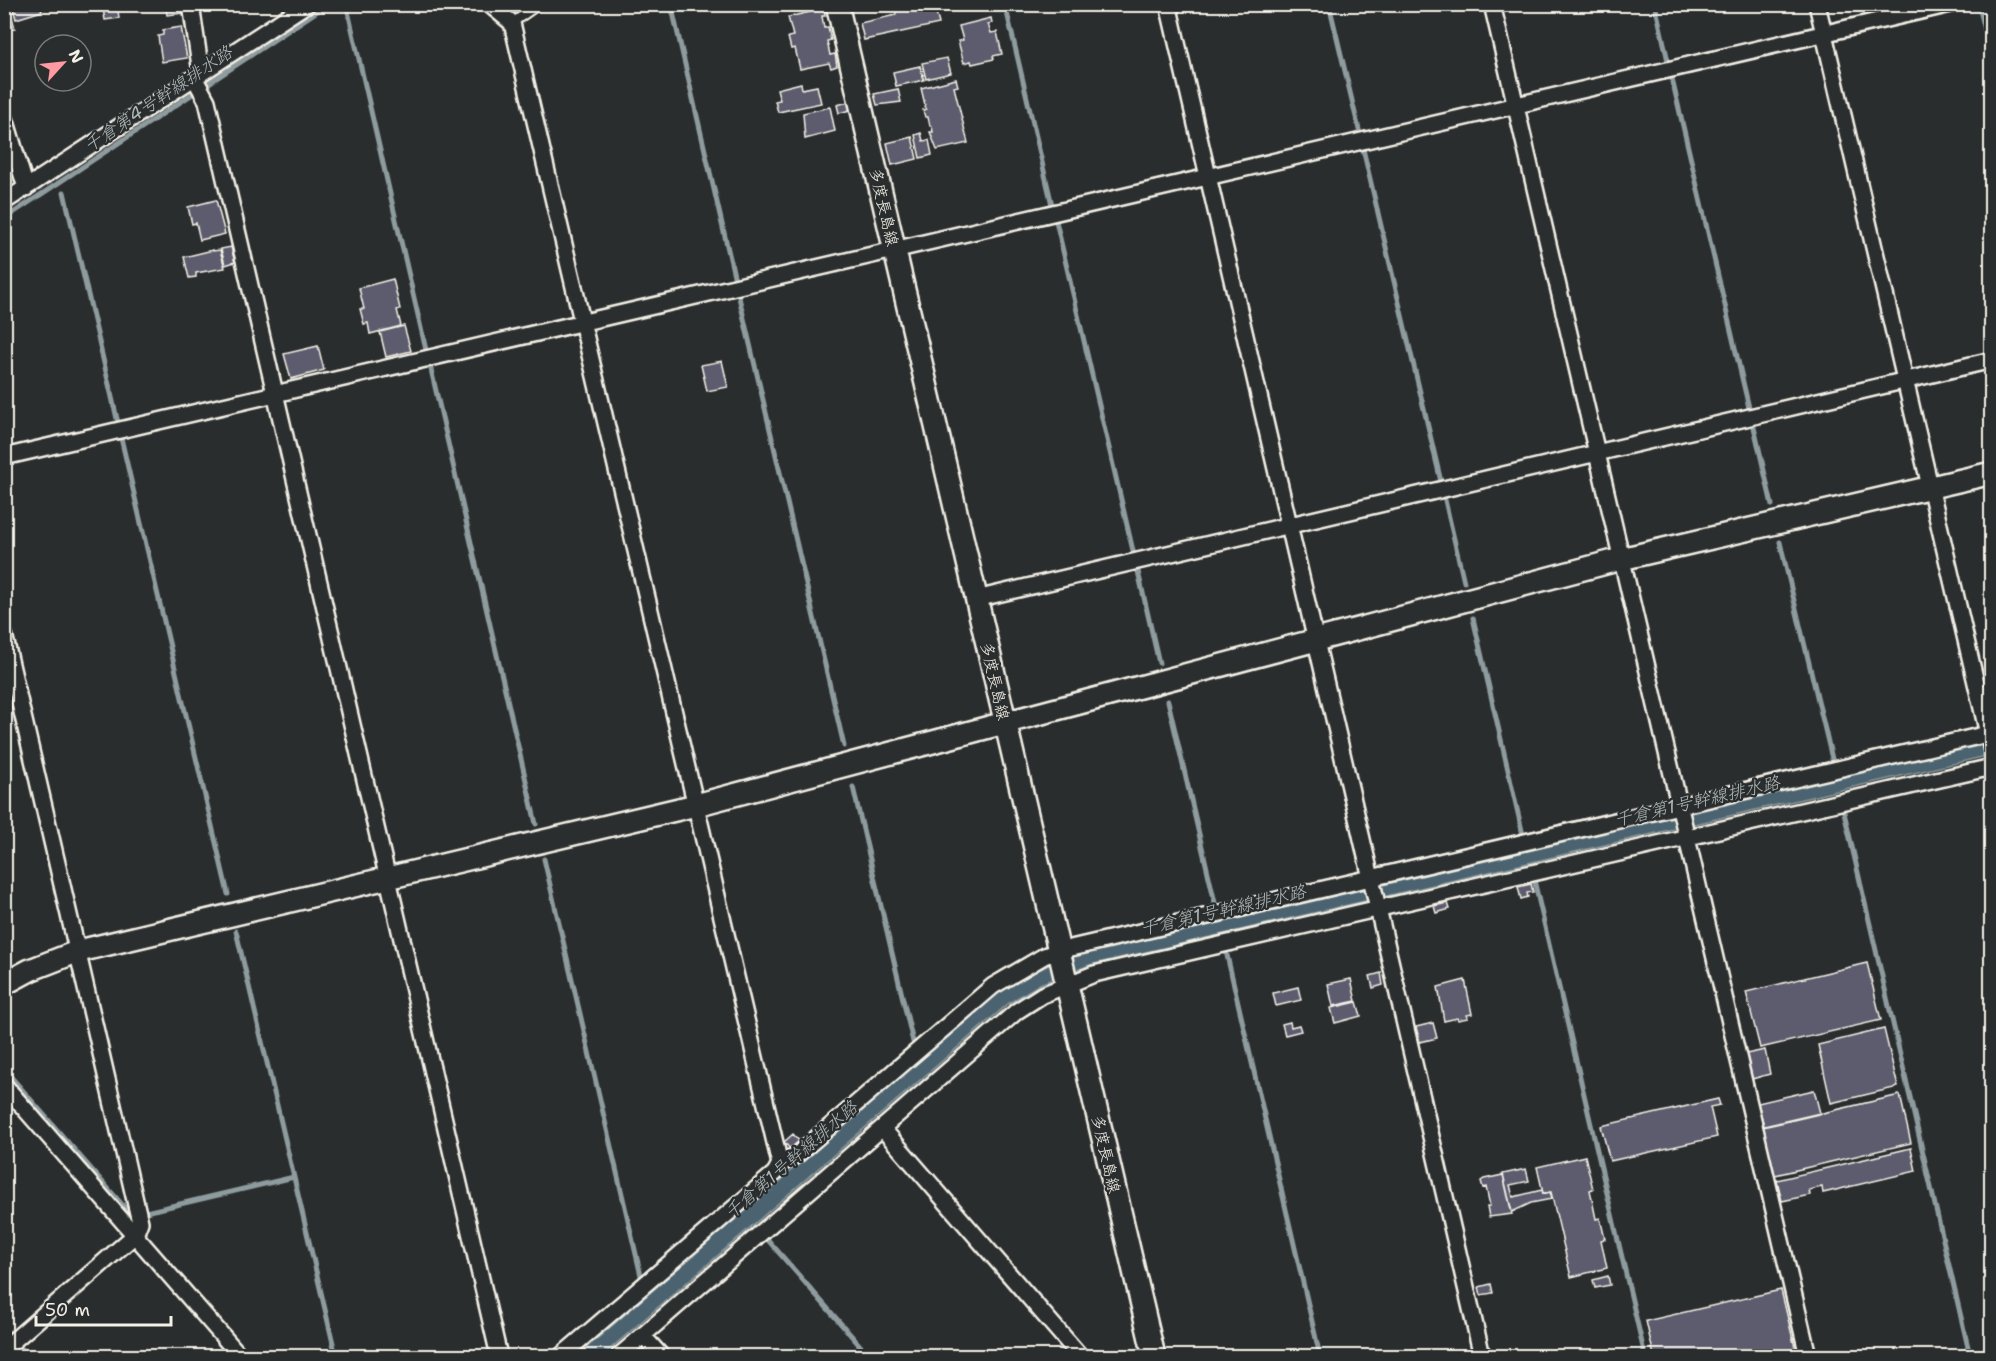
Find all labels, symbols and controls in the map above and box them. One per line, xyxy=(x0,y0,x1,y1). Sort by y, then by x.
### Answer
north arrow xyxy=(33,33,93,93)
water label: 千倉第4号幹線排水路 xyxy=(79,40,238,158)
text: N xyxy=(64,46,88,67)
street label: 多度長島線 xyxy=(865,166,903,248)
street label: 多度長島線 xyxy=(976,640,1014,722)
water label: 千倉第1号幹線排水路 xyxy=(1612,770,1783,832)
water label: 千倉第1号幹線排水路 xyxy=(1138,879,1309,941)
water label: 千倉第1号幹線排水路 xyxy=(719,1095,864,1225)
street label: 多度長島線 xyxy=(1087,1113,1125,1195)
scale bar xyxy=(36,1289,171,1327)
text: 50 m xyxy=(45,1298,90,1322)

